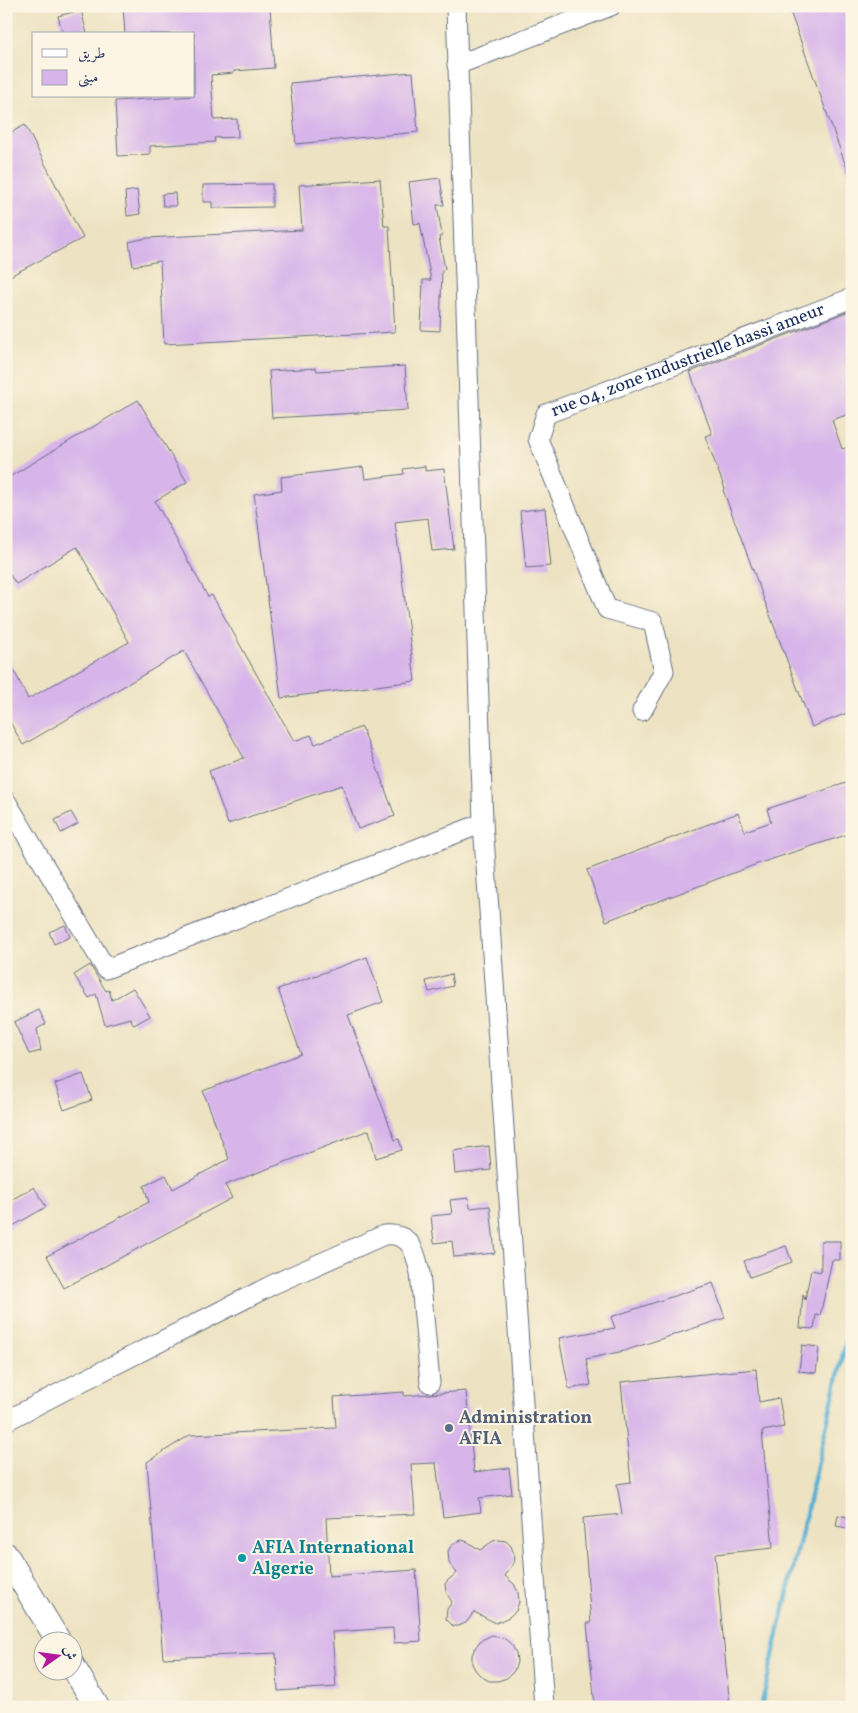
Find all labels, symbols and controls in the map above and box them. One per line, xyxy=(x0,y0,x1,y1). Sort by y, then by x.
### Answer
legend xyxy=(32,32,195,98)
text: طريق xyxy=(78,44,105,65)
text: مبنى xyxy=(78,68,98,89)
street label: rue 04, zone industrielle hassi ameur xyxy=(547,297,829,424)
place label: Administration AFIA xyxy=(459,1406,592,1452)
marker: Administration AFIA xyxy=(443,1422,455,1434)
place label: AFIA International Algerie xyxy=(252,1536,414,1582)
marker: AFIA International Algerie xyxy=(236,1552,248,1564)
north arrow xyxy=(32,1630,82,1680)
text: ش xyxy=(58,1644,80,1662)

